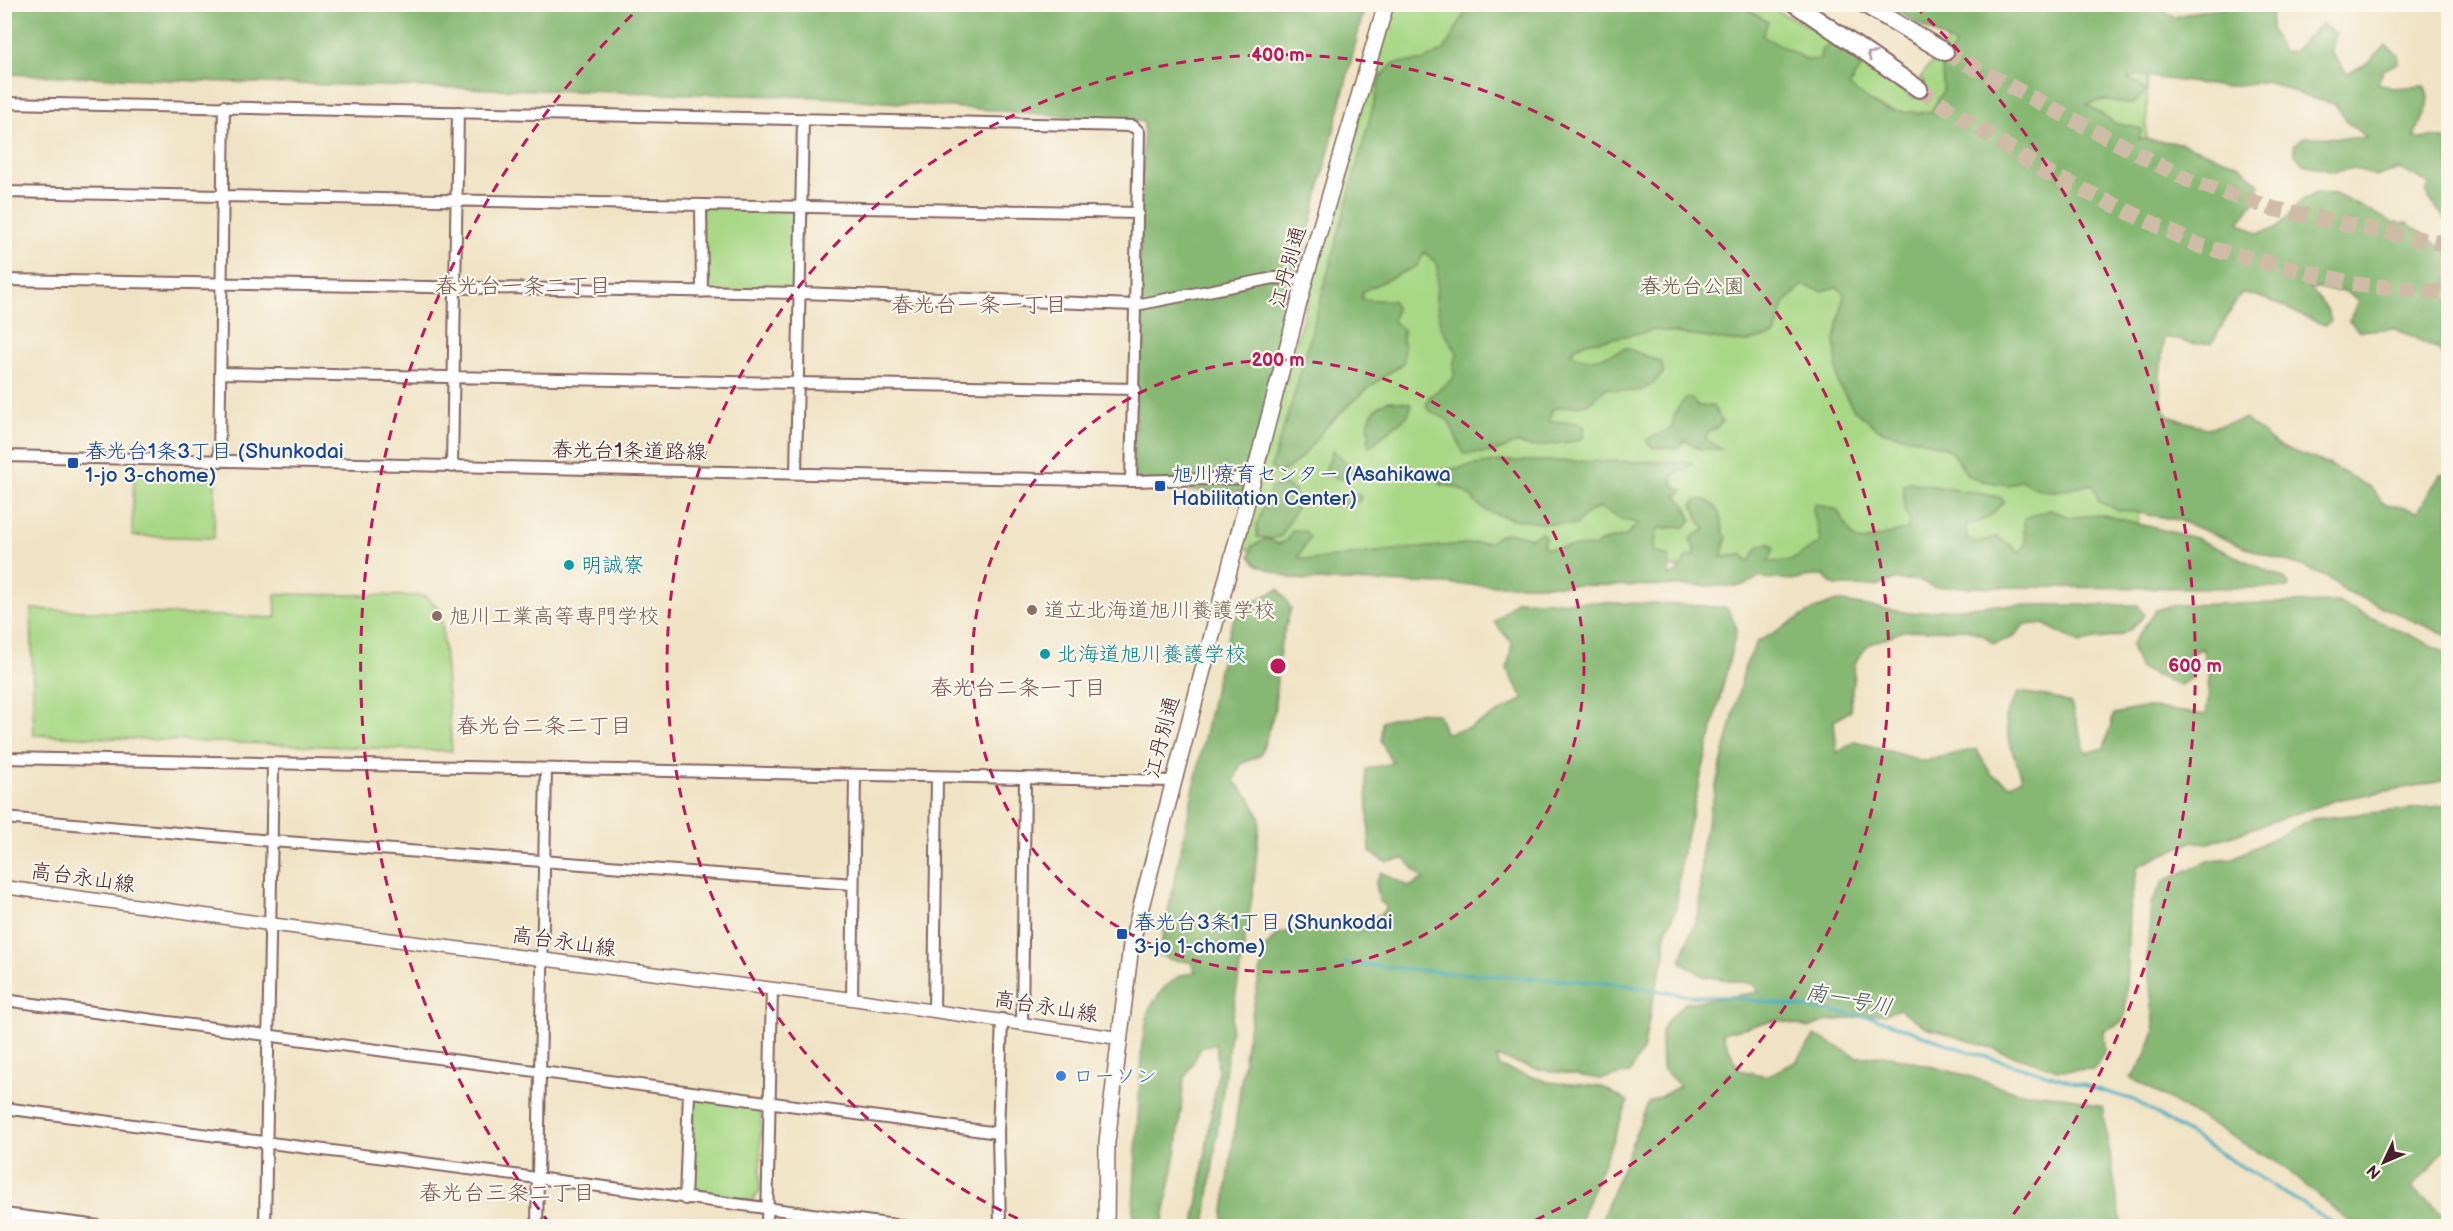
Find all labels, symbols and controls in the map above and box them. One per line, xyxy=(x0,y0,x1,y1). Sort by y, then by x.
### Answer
text: 400 m xyxy=(1251,45,1305,66)
one-way arrow xyxy=(1867,51,1878,62)
street label: 江丹別通 xyxy=(1264,223,1312,311)
district label: 春光台一条二丁目 xyxy=(435,273,611,300)
park label: 春光台公園 xyxy=(1640,274,1745,299)
district label: 春光台一条一丁目 xyxy=(891,292,1067,319)
text: 200 m xyxy=(1251,350,1305,371)
street label: 春光台1条道路線 xyxy=(551,437,707,465)
place label: 春光台1条3丁目 (Shunkodai 1-jo 3-chome) xyxy=(85,439,344,488)
marker: 春光台1条3丁目 (Shunkodai 1-jo 3-chome) xyxy=(66,456,80,470)
place label: 旭川療育センター (Asahikawa Habilitation Center) xyxy=(1172,462,1451,511)
marker: 旭川療育センター (Asahikawa Habilitation Center) xyxy=(1153,479,1167,493)
place label: 明誠寮 xyxy=(581,553,644,578)
marker: 明誠寮 xyxy=(562,558,576,572)
place label: 道立北海道旭川養護学校 xyxy=(1044,598,1275,623)
marker: 道立北海道旭川養護学校 xyxy=(1025,603,1039,617)
place label: 旭川工業高等専門学校 xyxy=(449,604,659,629)
marker: 旭川工業高等専門学校 xyxy=(430,609,444,623)
place label: 北海道旭川養護学校 xyxy=(1057,642,1246,667)
marker: 北海道旭川養護学校 xyxy=(1038,647,1052,661)
centre of rings xyxy=(1268,656,1288,676)
text: 600 m xyxy=(2168,656,2222,677)
district label: 春光台二条一丁目 xyxy=(930,675,1106,702)
street label: 江丹別通 xyxy=(1139,693,1185,781)
district label: 春光台二条二丁目 xyxy=(456,713,632,740)
street label: 高台永山線 xyxy=(29,858,137,898)
place label: 春光台3条1丁目 (Shunkodai 3-jo 1-chome) xyxy=(1134,910,1393,959)
street label: 高台永山線 xyxy=(510,922,618,962)
marker: 春光台3条1丁目 (Shunkodai 3-jo 1-chome) xyxy=(1115,927,1129,941)
water label: 南一号川 xyxy=(1803,978,1895,1022)
street label: 高台永山線 xyxy=(992,986,1100,1028)
place label: ローソン xyxy=(1073,1064,1157,1089)
marker: ローソン xyxy=(1054,1069,1068,1083)
north arrow xyxy=(2354,1132,2414,1192)
text: N xyxy=(2363,1160,2385,1182)
district label: 春光台三条二丁目 xyxy=(419,1180,595,1207)

